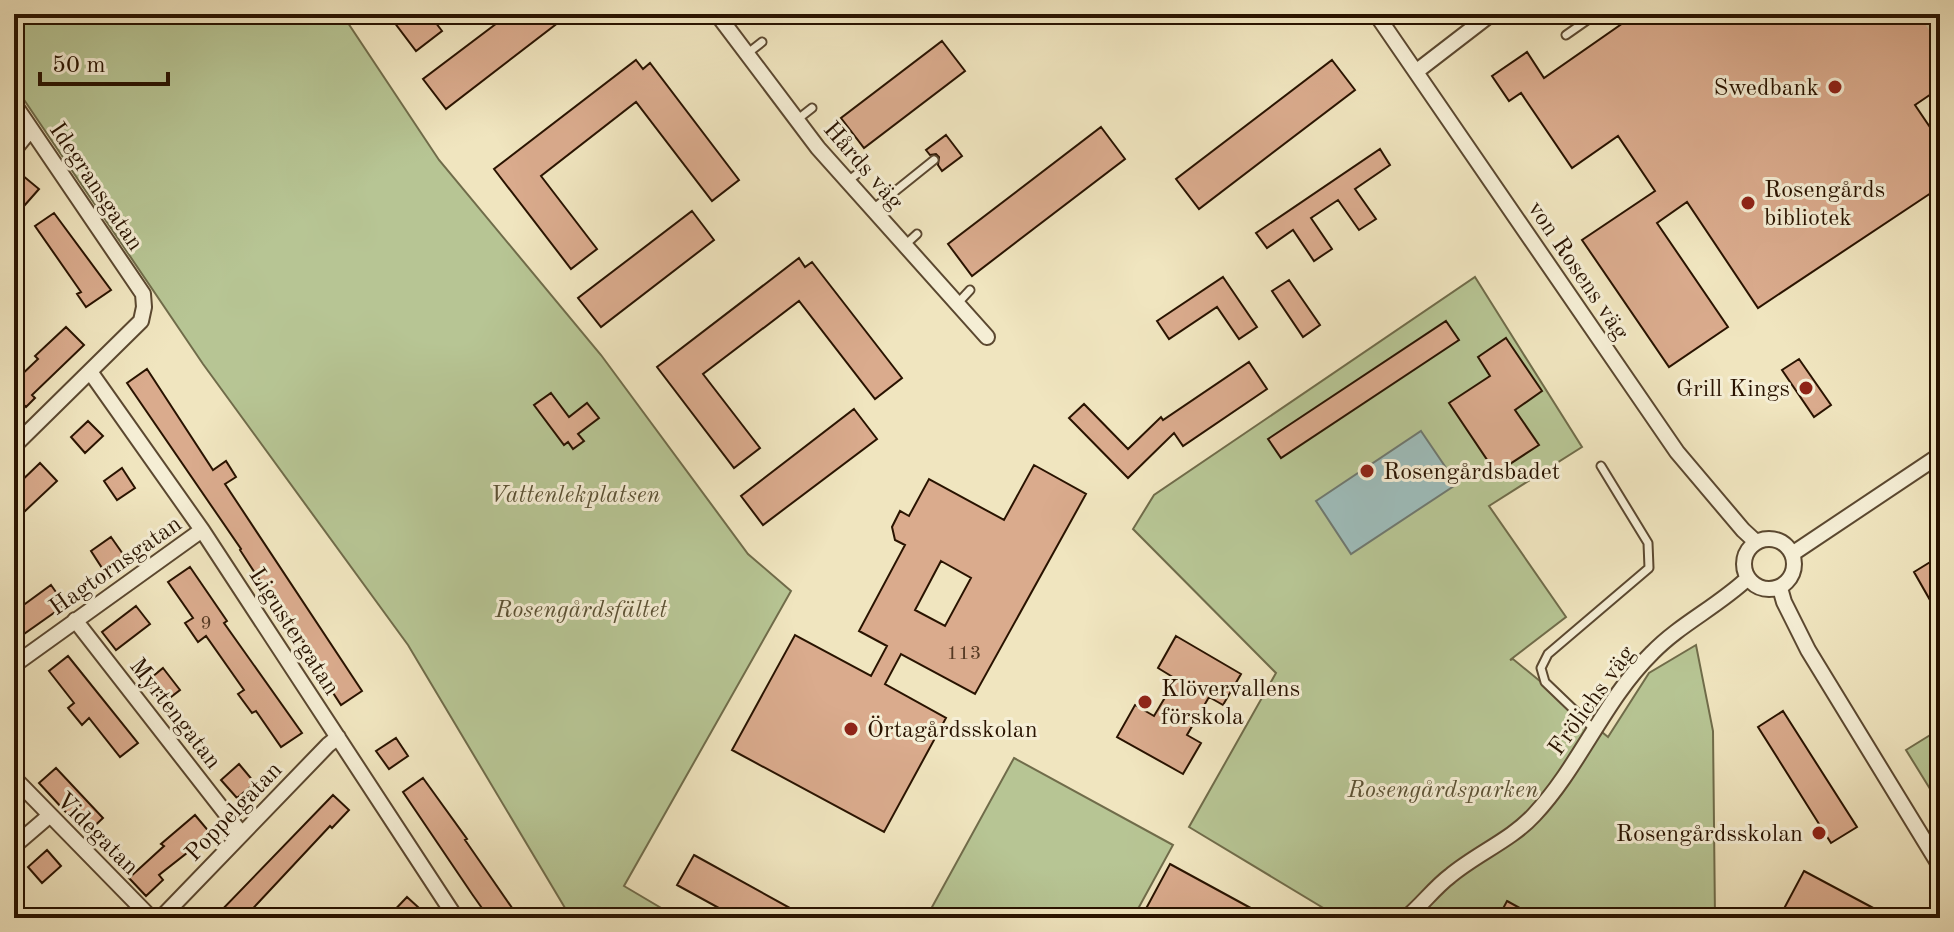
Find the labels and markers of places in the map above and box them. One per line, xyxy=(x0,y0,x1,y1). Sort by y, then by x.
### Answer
place label: Swedbank xyxy=(1713,77,1819,101)
marker: Swedbank xyxy=(1826,78,1844,96)
place label: Rosengårds bibliotek xyxy=(1764,179,1885,231)
marker: Rosengårds bibliotek xyxy=(1739,194,1757,212)
place label: Grill Kings xyxy=(1676,378,1790,402)
marker: Grill Kings xyxy=(1797,379,1815,397)
place label: Rosengårdsbadet xyxy=(1383,461,1560,485)
marker: Rosengårdsbadet xyxy=(1358,462,1376,480)
place label: Klövervallens förskola xyxy=(1161,678,1300,730)
marker: Klövervallens förskola xyxy=(1136,693,1154,711)
place label: Örtagårdsskolan xyxy=(867,715,1038,743)
marker: Örtagårdsskolan xyxy=(842,720,860,738)
place label: Rosengårdsskolan xyxy=(1616,823,1803,847)
marker: Rosengårdsskolan xyxy=(1810,824,1828,842)

